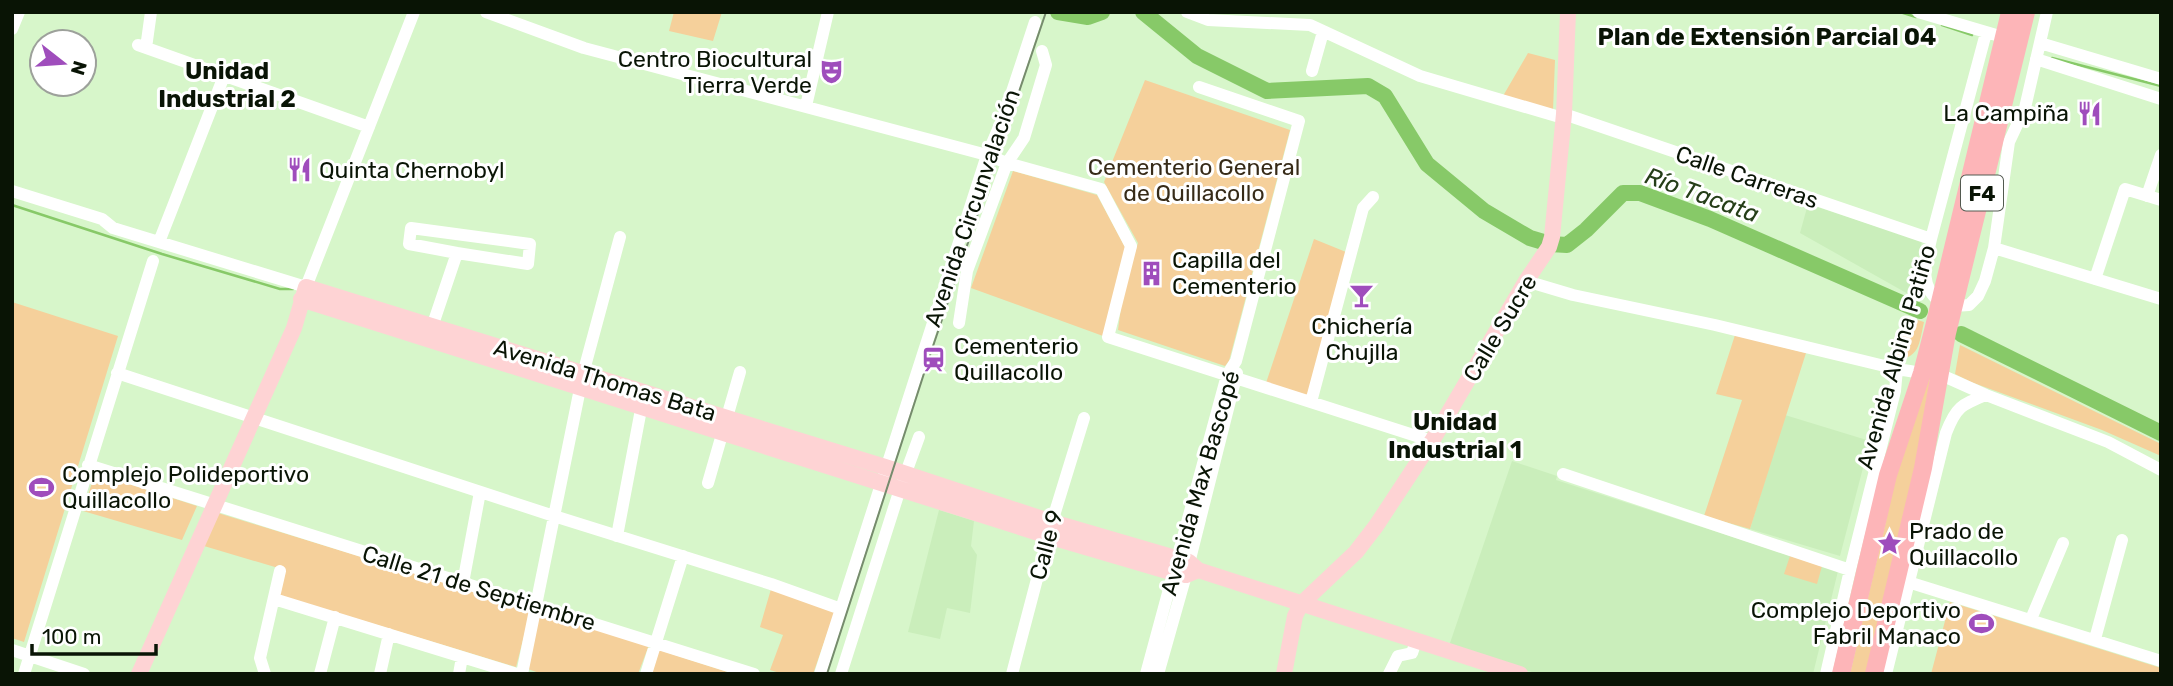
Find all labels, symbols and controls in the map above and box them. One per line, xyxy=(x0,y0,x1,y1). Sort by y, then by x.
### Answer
district label: Plan de Extensión Parcial 04 xyxy=(1598,23,1936,51)
north arrow xyxy=(28,28,98,98)
place label: Centro Biocultural Tierra Verde xyxy=(618,45,812,99)
district label: Unidad Industrial 2 xyxy=(158,57,296,113)
text: N xyxy=(66,58,92,78)
theatre icon: Centro Biocultural Tierra Verde xyxy=(818,58,846,86)
street label: Avenida Circunvalación xyxy=(918,85,1026,331)
place label: La Campiña xyxy=(1943,99,2069,127)
restaurant icon: La Campiña xyxy=(2075,99,2103,127)
street label: Calle Carreras xyxy=(1672,140,1822,214)
park label: Cementerio General de Quillacollo xyxy=(1088,153,1300,207)
restaurant icon: Quinta Chernobyl xyxy=(285,156,313,184)
place label: Quinta Chernobyl xyxy=(319,156,505,184)
water label: Río Tacata xyxy=(1641,161,1763,229)
road number: F4 xyxy=(1961,176,2003,210)
street label: Avenida Albina Patiño xyxy=(1851,242,1941,472)
place label: Capilla del Cementerio xyxy=(1172,246,1297,300)
building icon: Capilla del Cementerio xyxy=(1138,259,1166,287)
street label: Calle Sucre xyxy=(1457,269,1543,387)
bar icon: Chichería Chujlla xyxy=(1348,282,1376,310)
place label: Chichería Chujlla xyxy=(1311,312,1413,366)
place label: Cementerio Quillacollo xyxy=(954,332,1079,386)
street label: Avenida Thomas Bata xyxy=(490,333,720,427)
station icon: Cementerio Quillacollo xyxy=(920,345,948,373)
street label: Avenida Max Bascopé xyxy=(1154,367,1246,599)
district label: Unidad Industrial 1 xyxy=(1388,408,1522,464)
place label: Complejo Polideportivo Quillacollo xyxy=(62,460,309,514)
sports icon: Complejo Polideportivo Quillacollo xyxy=(28,473,56,501)
street label: Calle 9 xyxy=(1023,507,1069,583)
place label: Prado de Quillacollo xyxy=(1909,517,2018,571)
place icon: Prado de Quillacollo xyxy=(1875,530,1903,558)
street label: Calle 21 de Septiembre xyxy=(359,539,599,637)
place label: Complejo Deportivo Fabril Manaco xyxy=(1751,596,1961,650)
sports icon: Complejo Deportivo Fabril Manaco xyxy=(1967,609,1995,637)
scale bar xyxy=(32,612,156,656)
text: 100 m xyxy=(42,624,101,649)

